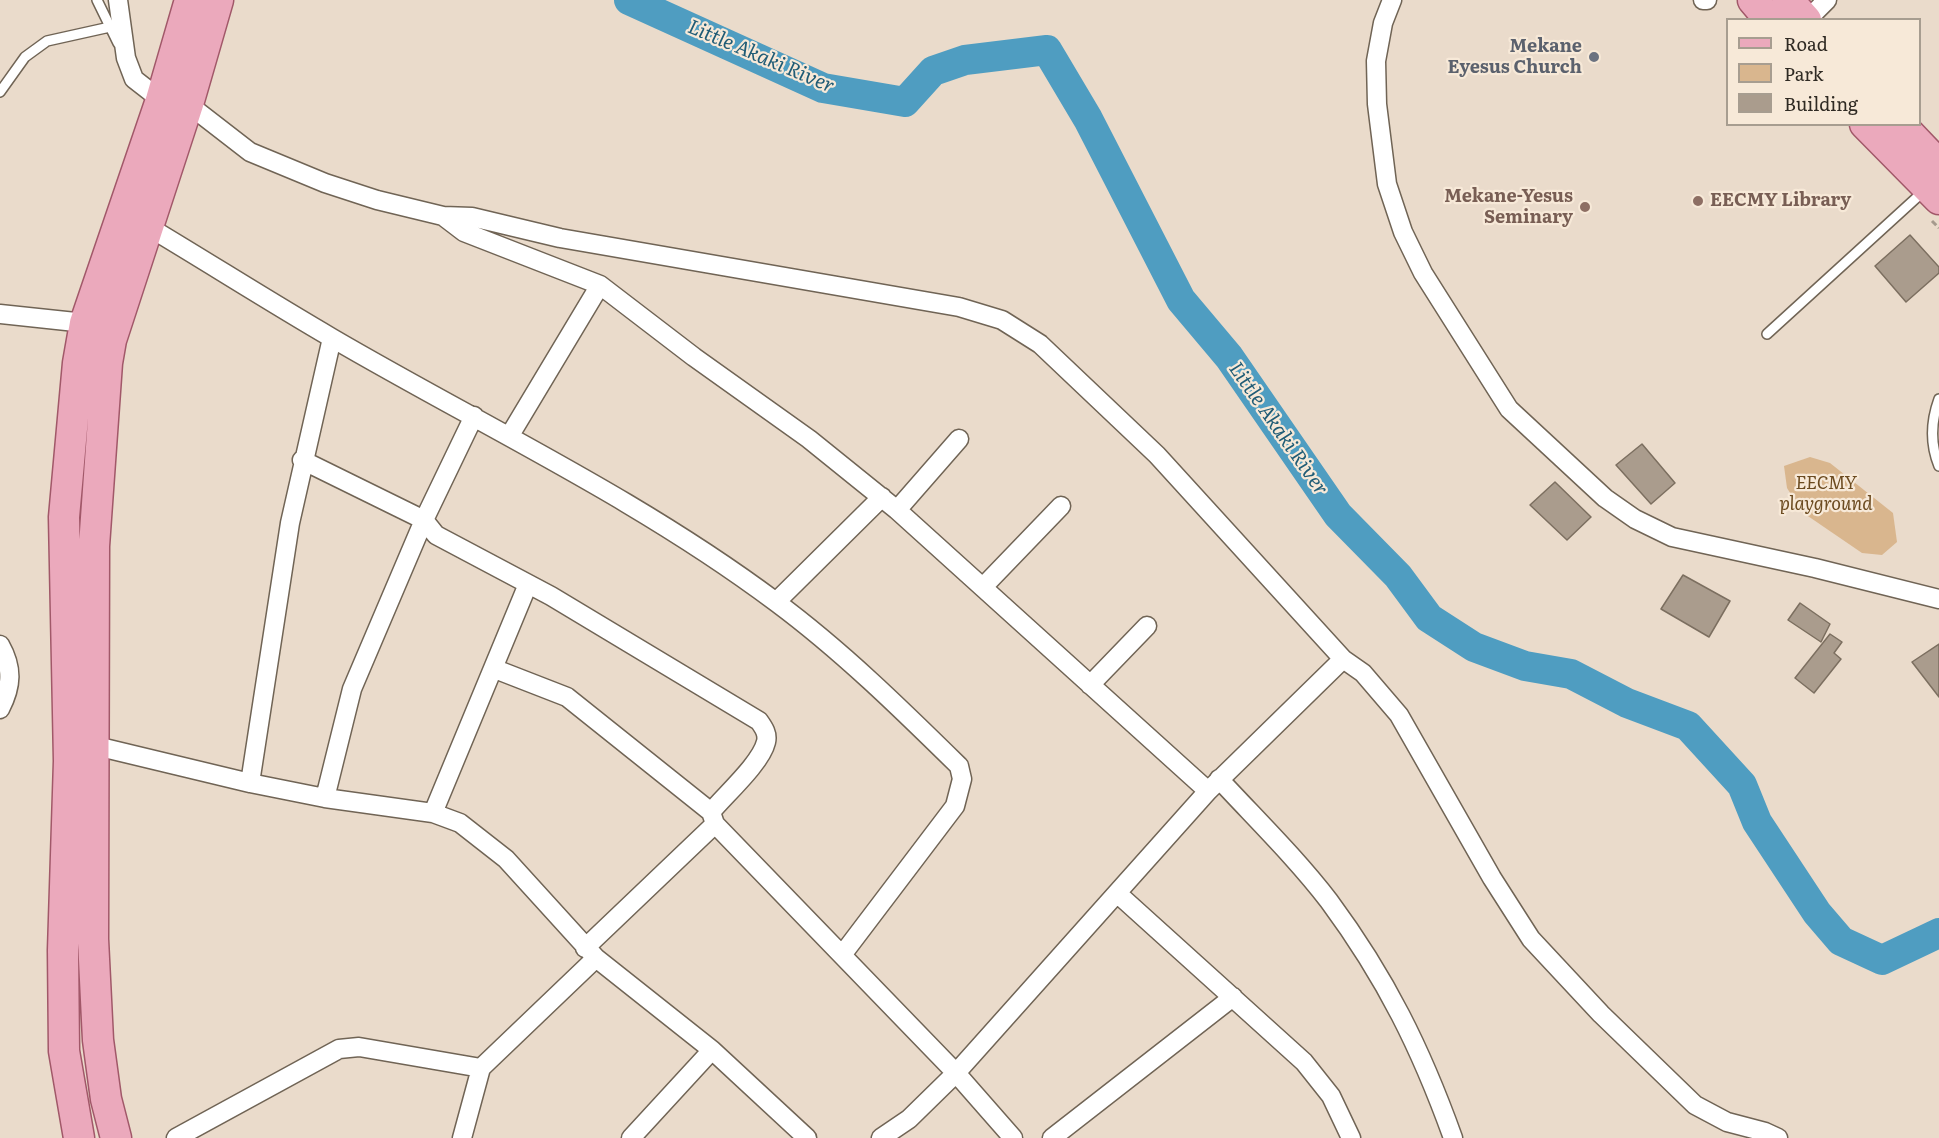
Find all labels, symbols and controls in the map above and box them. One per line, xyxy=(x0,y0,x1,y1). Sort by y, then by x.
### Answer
water label: Little Akaki River xyxy=(684,15,838,99)
legend xyxy=(1726,18,1921,126)
text: Road xyxy=(1784,30,1828,57)
place label: Mekane Eyesus Church xyxy=(1448,36,1582,78)
marker: Mekane Eyesus Church xyxy=(1587,50,1601,64)
text: Park xyxy=(1784,60,1823,87)
text: Building xyxy=(1784,90,1858,117)
place label: Mekane-Yesus Seminary xyxy=(1444,186,1573,228)
place label: EECMY Library xyxy=(1710,190,1851,212)
marker: EECMY Library xyxy=(1691,194,1705,208)
marker: Mekane-Yesus Seminary xyxy=(1578,200,1592,214)
water label: Little Akaki River xyxy=(1223,358,1333,500)
park label: EECMY playground xyxy=(1779,473,1873,516)

